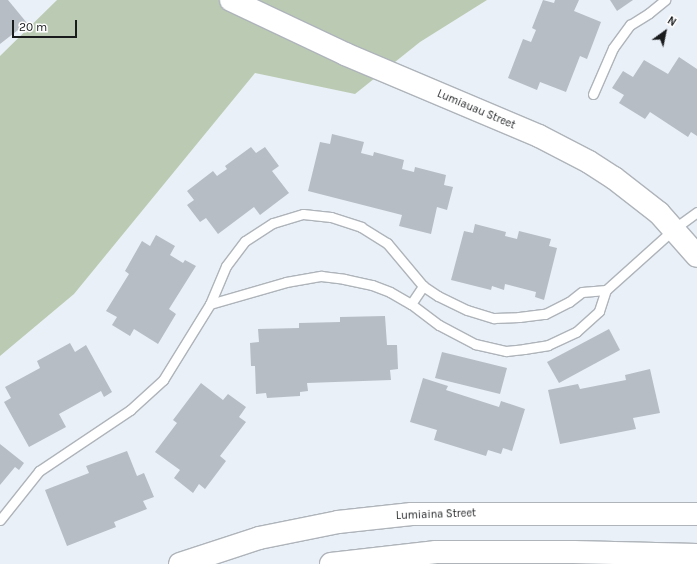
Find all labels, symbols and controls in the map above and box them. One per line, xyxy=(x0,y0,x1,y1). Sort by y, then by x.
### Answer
scale bar xyxy=(14,12,79,38)
north arrow xyxy=(645,12,685,52)
text: N xyxy=(665,14,679,29)
text: 20 m xyxy=(19,20,47,34)
street label: Lumiauau Street xyxy=(435,88,517,132)
street label: Lumiaina Street xyxy=(396,507,476,523)

